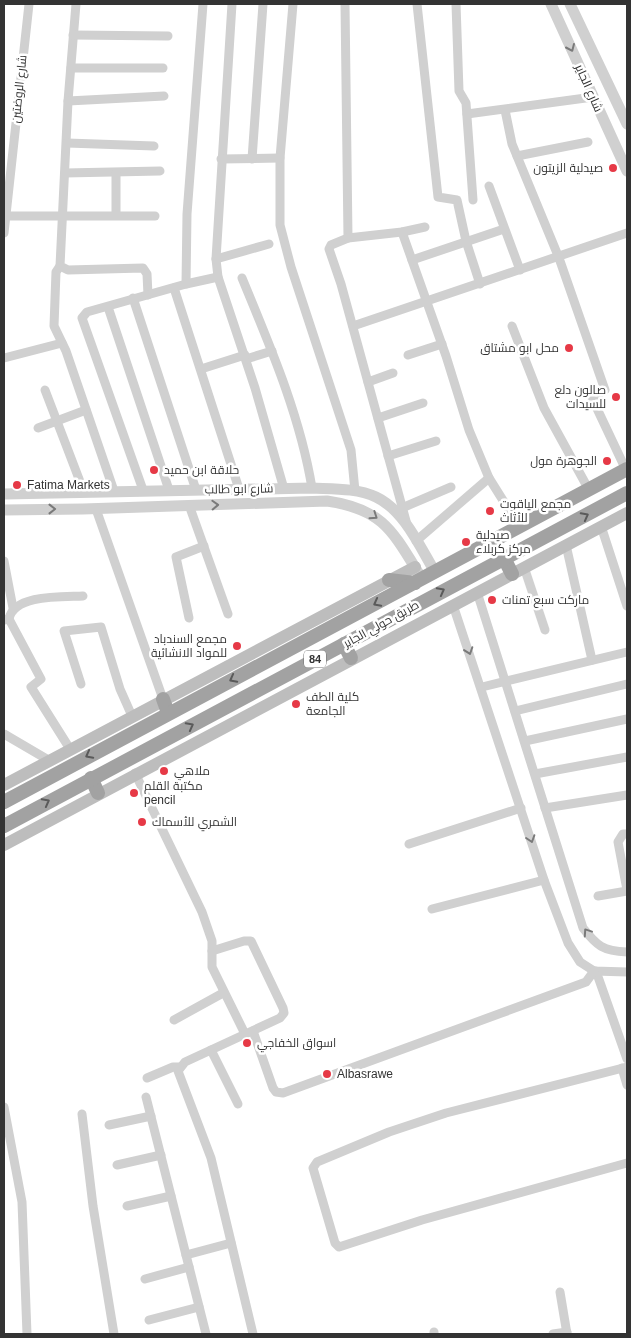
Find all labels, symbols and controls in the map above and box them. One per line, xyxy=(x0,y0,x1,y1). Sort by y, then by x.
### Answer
one-way arrow xyxy=(565,43,576,52)
street label: شارع الروضتين xyxy=(8,54,31,124)
street label: شارع الجاير xyxy=(571,61,606,114)
place label: صيدلية الزيتون xyxy=(533,161,603,175)
marker: صيدلية الزيتون xyxy=(607,162,619,174)
place label: محل ابو مشتاق xyxy=(480,341,559,355)
marker: محل ابو مشتاق xyxy=(563,342,575,354)
place label: صالون دلع للسيدات xyxy=(554,383,606,411)
marker: صالون دلع للسيدات xyxy=(610,391,622,403)
place label: الجوهرة مول xyxy=(530,454,597,468)
marker: الجوهرة مول xyxy=(601,455,613,467)
place label: حلاقة ابن حميد xyxy=(164,463,239,477)
marker: حلاقة ابن حميد xyxy=(148,464,160,476)
place label: Fatima Markets xyxy=(27,478,110,492)
marker: Fatima Markets xyxy=(11,479,23,491)
street label: شارع ابو طالب xyxy=(204,481,274,498)
place label: مجمع الياقوت للأثاث xyxy=(500,497,571,525)
one-way arrow xyxy=(211,499,219,510)
one-way arrow xyxy=(49,504,57,514)
marker: مجمع الياقوت للأثاث xyxy=(484,505,496,517)
one-way arrow xyxy=(369,510,378,519)
one-way arrow xyxy=(580,512,589,522)
place label: صيدلية مركز كربلاء xyxy=(476,528,531,556)
marker: صيدلية مركز كربلاء xyxy=(460,536,472,548)
one-way arrow xyxy=(436,587,445,597)
place label: ماركت سبع تمنات xyxy=(502,593,589,608)
marker: ماركت سبع تمنات xyxy=(486,594,498,606)
street label: طريق حولي الجاير xyxy=(340,597,423,654)
one-way arrow xyxy=(373,597,382,607)
place label: مجمع السندباد للمواد الانشائية xyxy=(151,632,227,660)
marker: مجمع السندباد للمواد الانشائية xyxy=(231,640,243,652)
one-way arrow xyxy=(464,646,474,655)
road number: 84 xyxy=(304,651,326,668)
one-way arrow xyxy=(229,673,238,683)
place label: كلية الطف الجامعة xyxy=(306,690,359,718)
marker: كلية الطف الجامعة xyxy=(290,698,302,710)
one-way arrow xyxy=(185,722,194,732)
one-way arrow xyxy=(86,749,95,759)
place label: ملاهي xyxy=(174,764,210,781)
marker: ملاهي xyxy=(158,765,170,777)
place label: مكتبة القلم pencil xyxy=(144,779,203,807)
marker: مكتبة القلم pencil xyxy=(128,787,140,799)
one-way arrow xyxy=(41,799,50,809)
place label: الشمري للأسماك xyxy=(152,815,237,832)
marker: الشمري للأسماك xyxy=(136,816,148,828)
one-way arrow xyxy=(525,834,535,842)
one-way arrow xyxy=(583,928,593,937)
place label: اسواق الخفاجي xyxy=(257,1036,336,1053)
marker: اسواق الخفاجي xyxy=(241,1037,253,1049)
place label: Albasrawe xyxy=(337,1067,393,1081)
marker: Albasrawe xyxy=(321,1068,333,1080)

